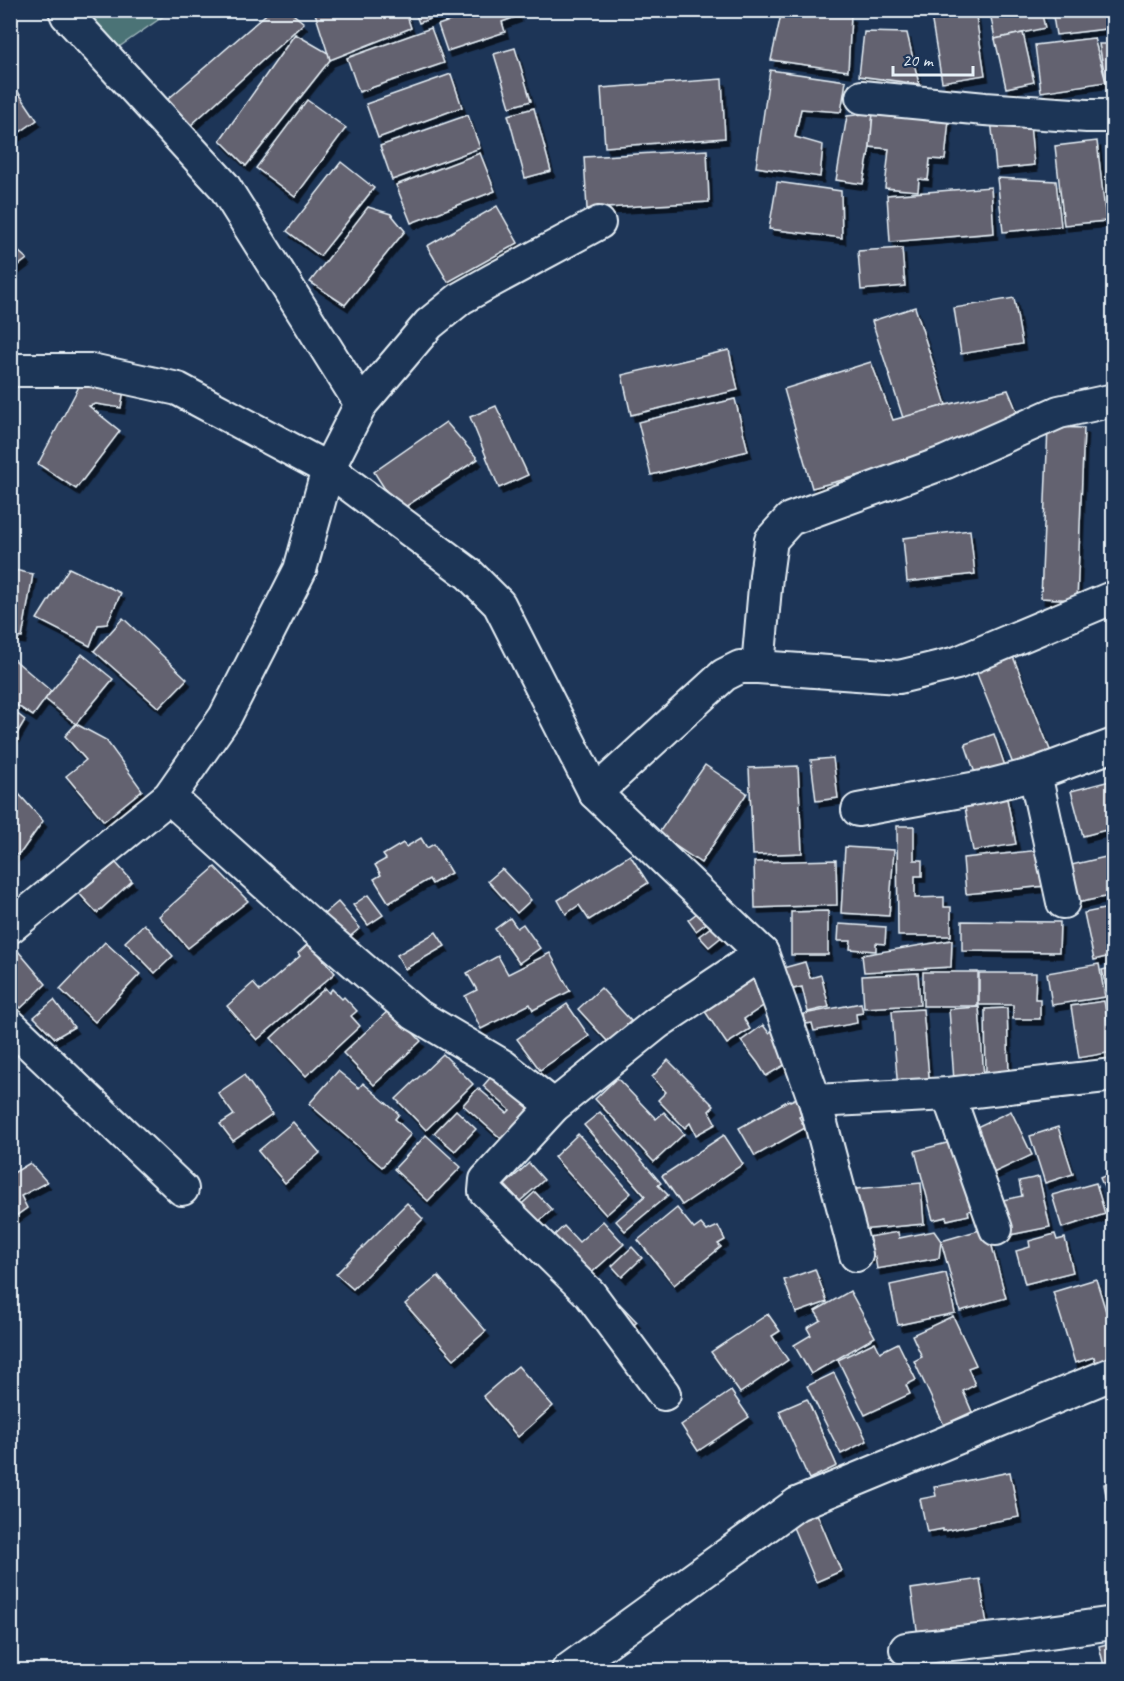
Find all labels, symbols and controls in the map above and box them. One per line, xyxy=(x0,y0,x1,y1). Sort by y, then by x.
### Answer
scale bar xyxy=(893,39,972,77)
text: 20 m xyxy=(902,49,935,71)

